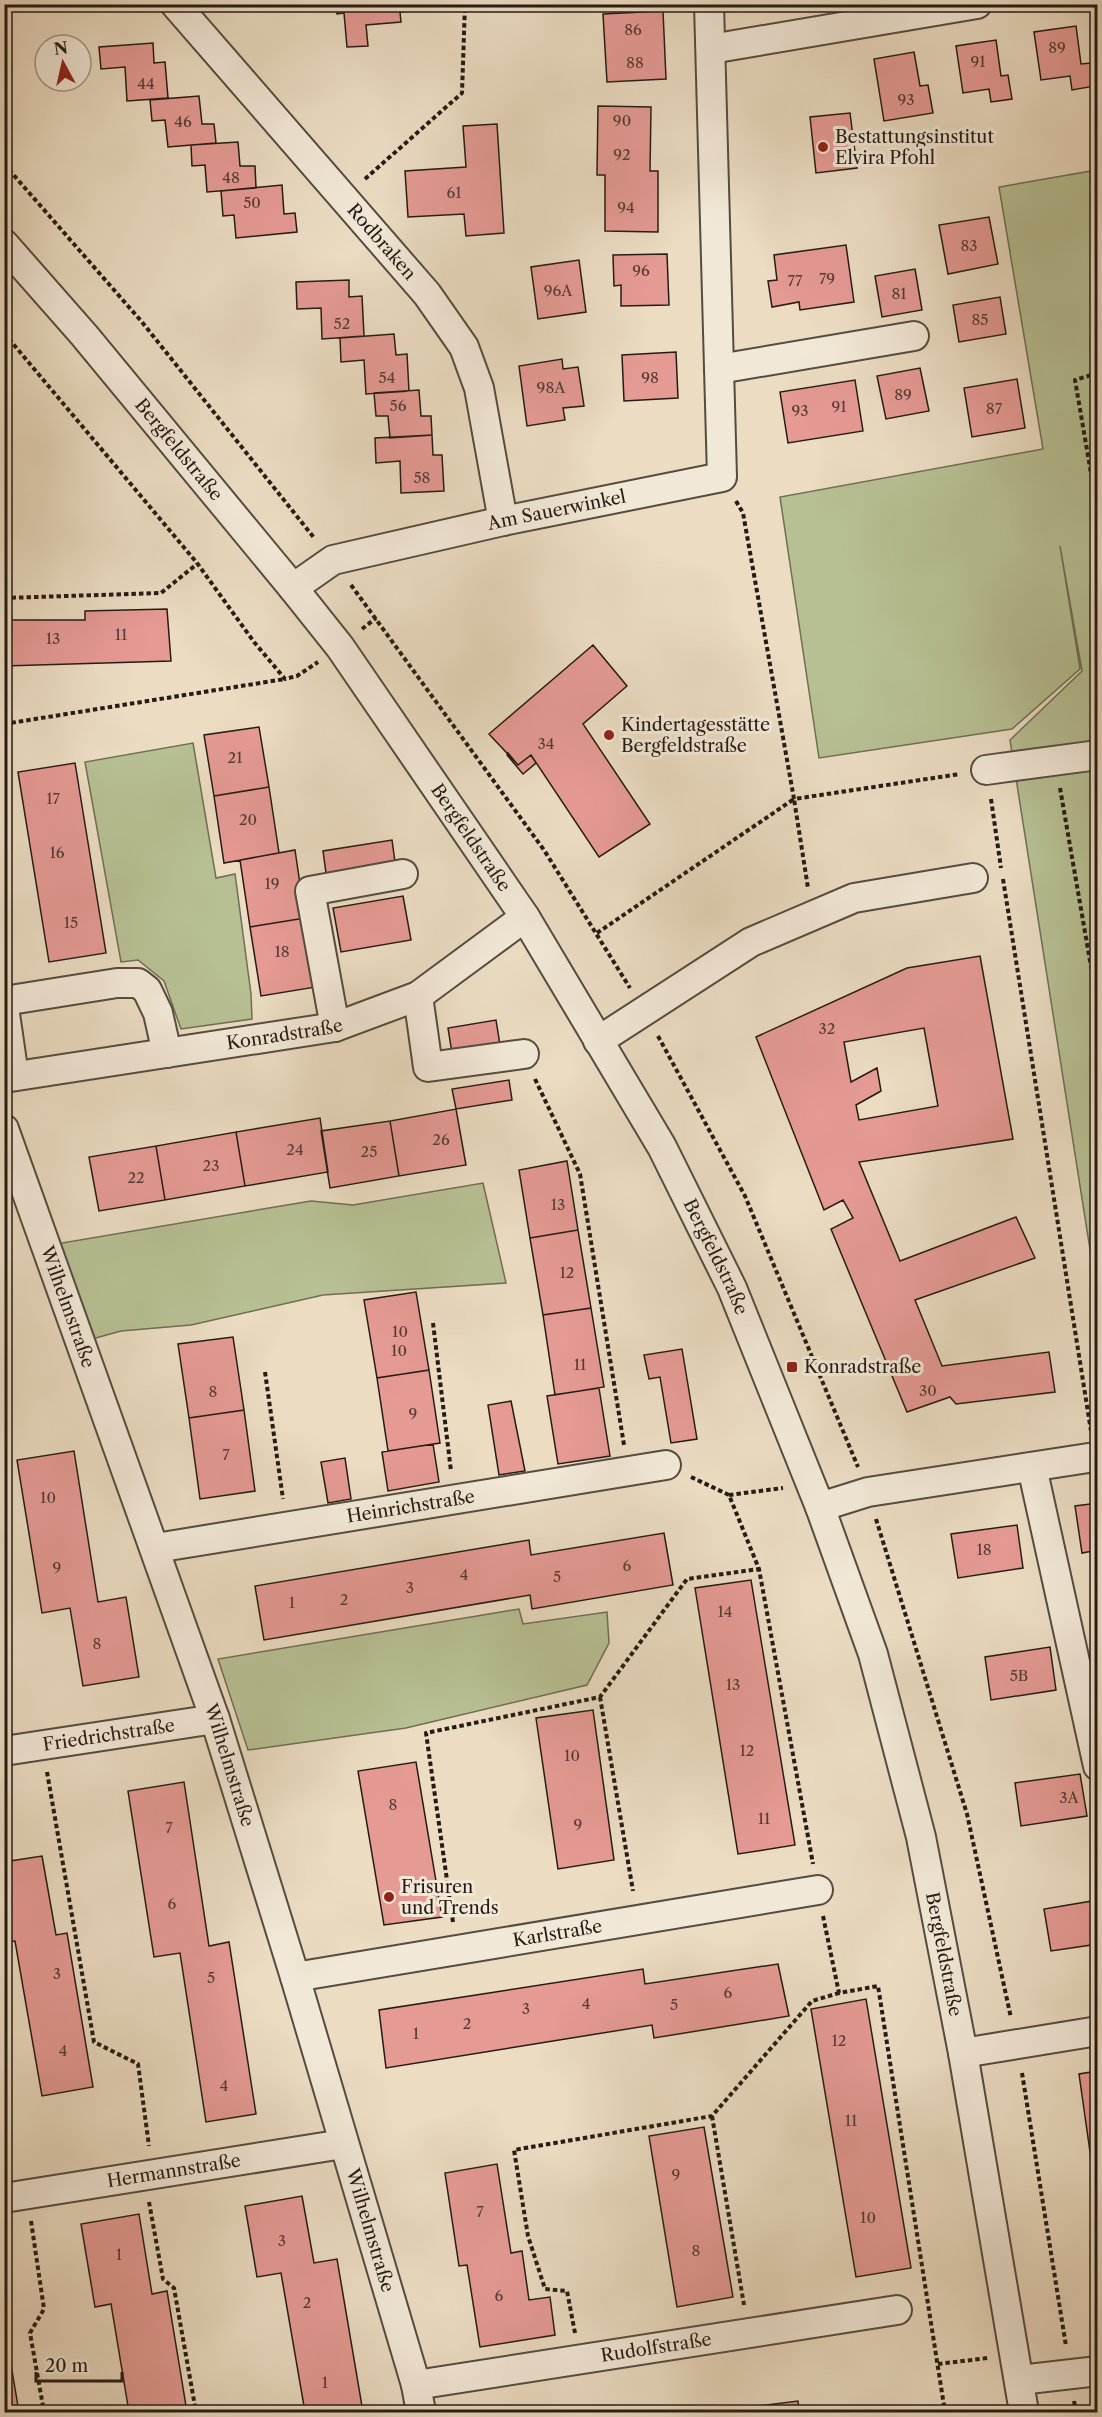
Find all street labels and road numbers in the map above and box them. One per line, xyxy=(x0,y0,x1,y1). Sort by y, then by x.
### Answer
street label: Rodbraken xyxy=(342,199,421,284)
street label: Bergfeldstraße xyxy=(130,394,227,505)
street label: Am Sauerwinkel xyxy=(484,486,628,535)
street label: Bergfeldstraße xyxy=(426,780,515,896)
street label: Konradstraße xyxy=(225,1014,346,1055)
street label: Bergfeldstraße xyxy=(678,1195,753,1318)
street label: Wilhelmstraße xyxy=(35,1242,100,1371)
street label: Heinrichstraße xyxy=(345,1485,476,1528)
street label: Wilhelmstraße xyxy=(199,1700,259,1830)
street label: Friedrichstraße xyxy=(41,1714,176,1756)
street label: Bergfeldstraße xyxy=(921,1890,967,2018)
street label: Karlstraße xyxy=(511,1915,604,1952)
street label: Hermannstraße xyxy=(105,2149,242,2192)
street label: Wilhelmstraße xyxy=(341,2165,399,2295)
street label: Rudolfstraße xyxy=(599,2328,713,2367)

